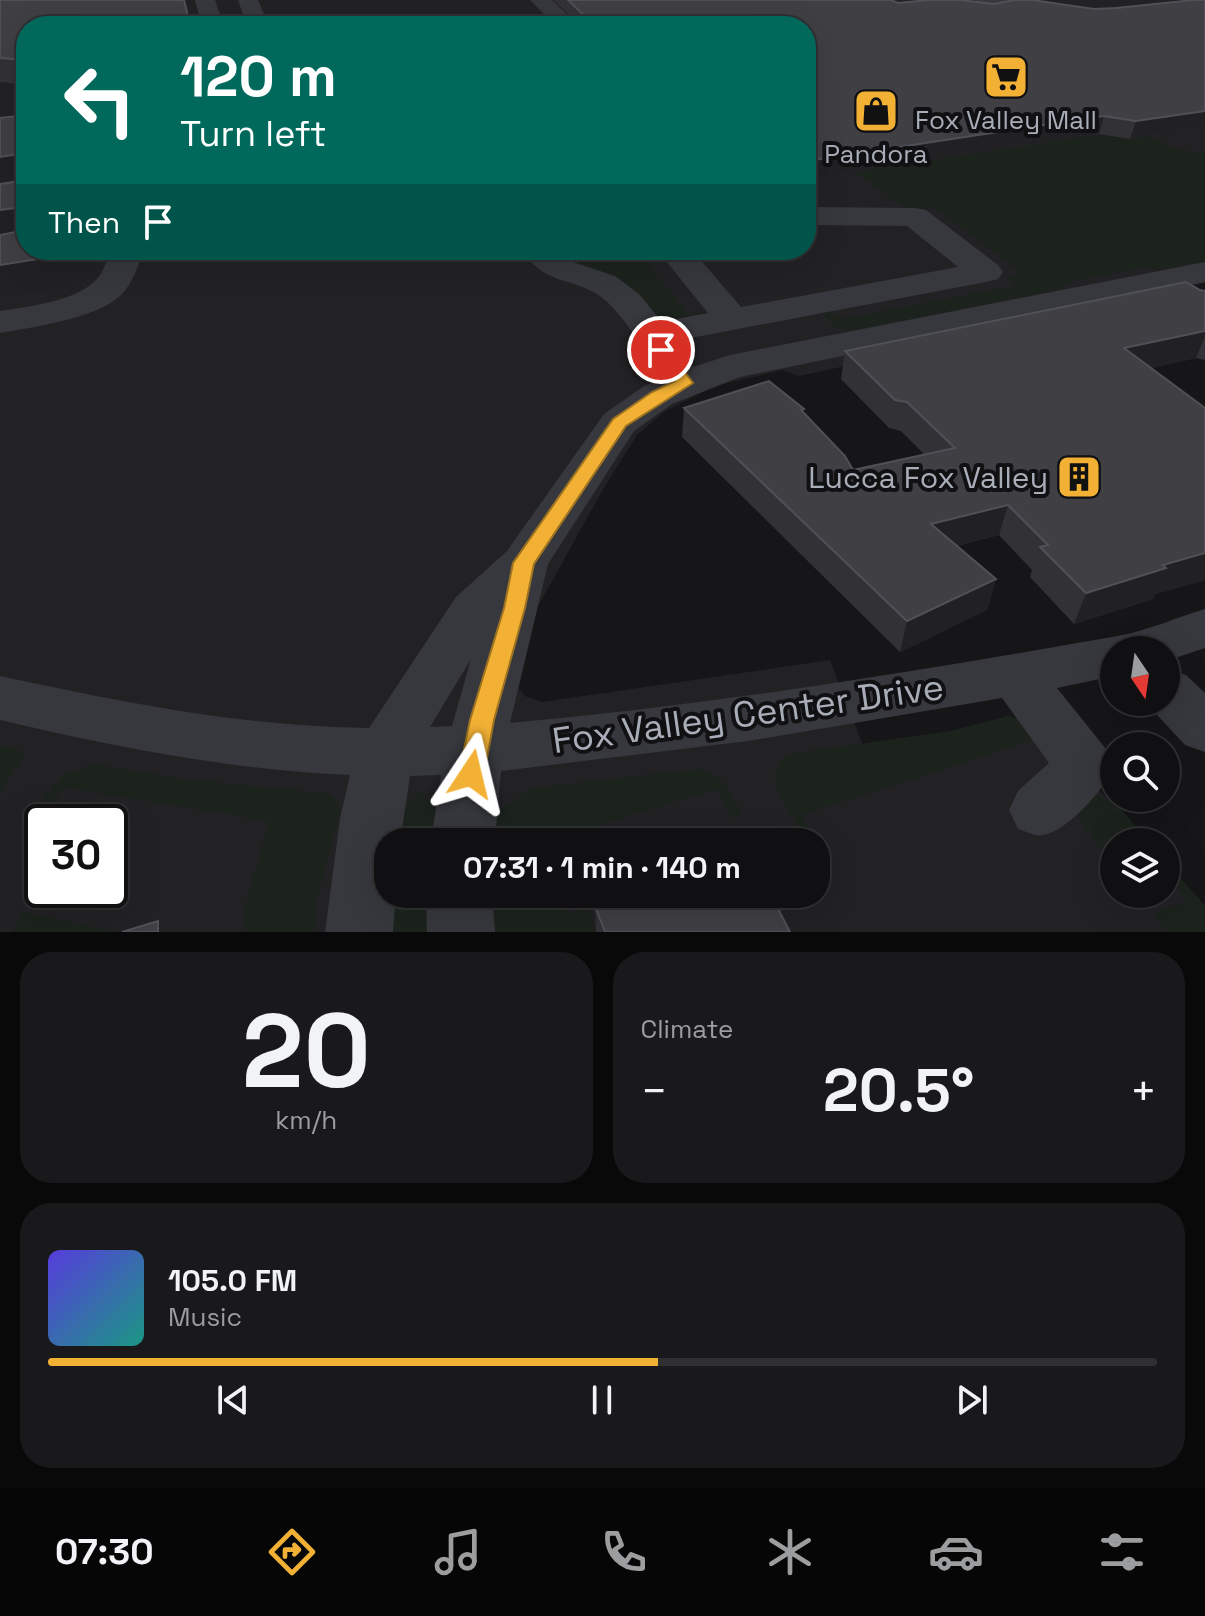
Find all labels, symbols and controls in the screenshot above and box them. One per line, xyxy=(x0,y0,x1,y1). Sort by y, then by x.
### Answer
text: 120 m xyxy=(180,41,337,112)
icon: left xyxy=(48,48,152,152)
supermarket icon: Fox Valley Mall xyxy=(982,53,1030,101)
shop icon: Pandora xyxy=(852,87,900,135)
place label: Fox Valley Mall xyxy=(915,103,1097,137)
text: Turn left xyxy=(180,111,327,157)
place label: Pandora xyxy=(824,137,928,171)
icon: arrive xyxy=(136,200,180,244)
text: Then xyxy=(48,203,120,242)
pin xyxy=(627,316,695,384)
icon: arrive xyxy=(639,328,683,372)
building icon: Lucca Fox Valley xyxy=(1055,453,1103,501)
place label: Lucca Fox Valley xyxy=(808,458,1048,497)
north arrow xyxy=(1100,636,1180,716)
map controls xyxy=(1100,636,1180,908)
street label: Fox Valley Center Drive xyxy=(549,664,947,764)
position arrow xyxy=(429,732,513,816)
button: search xyxy=(1100,732,1180,812)
speed limit sign: 30 xyxy=(24,804,128,908)
button: layers xyxy=(1100,828,1180,908)
text: 07:31 · 1 min · 140 m xyxy=(463,848,741,887)
text: 20 xyxy=(242,985,371,1117)
text: Climate xyxy=(641,1012,733,1046)
text: 20.5° xyxy=(823,1052,974,1129)
text: − xyxy=(641,1063,668,1119)
text: + xyxy=(1130,1063,1157,1119)
text: km/h xyxy=(275,1103,337,1137)
text: 105.0 FM xyxy=(168,1261,297,1300)
text: Music xyxy=(168,1300,242,1334)
icon: previous xyxy=(211,1378,255,1422)
icon: pause xyxy=(580,1378,624,1422)
icon: next xyxy=(950,1378,994,1422)
icon: directions xyxy=(264,1524,320,1580)
icon: music xyxy=(430,1524,486,1580)
icon: phone xyxy=(596,1524,652,1580)
icon: climate xyxy=(762,1524,818,1580)
icon: car xyxy=(928,1524,984,1580)
icon: filters xyxy=(1094,1524,1150,1580)
text: 07:30 xyxy=(55,1529,154,1575)

